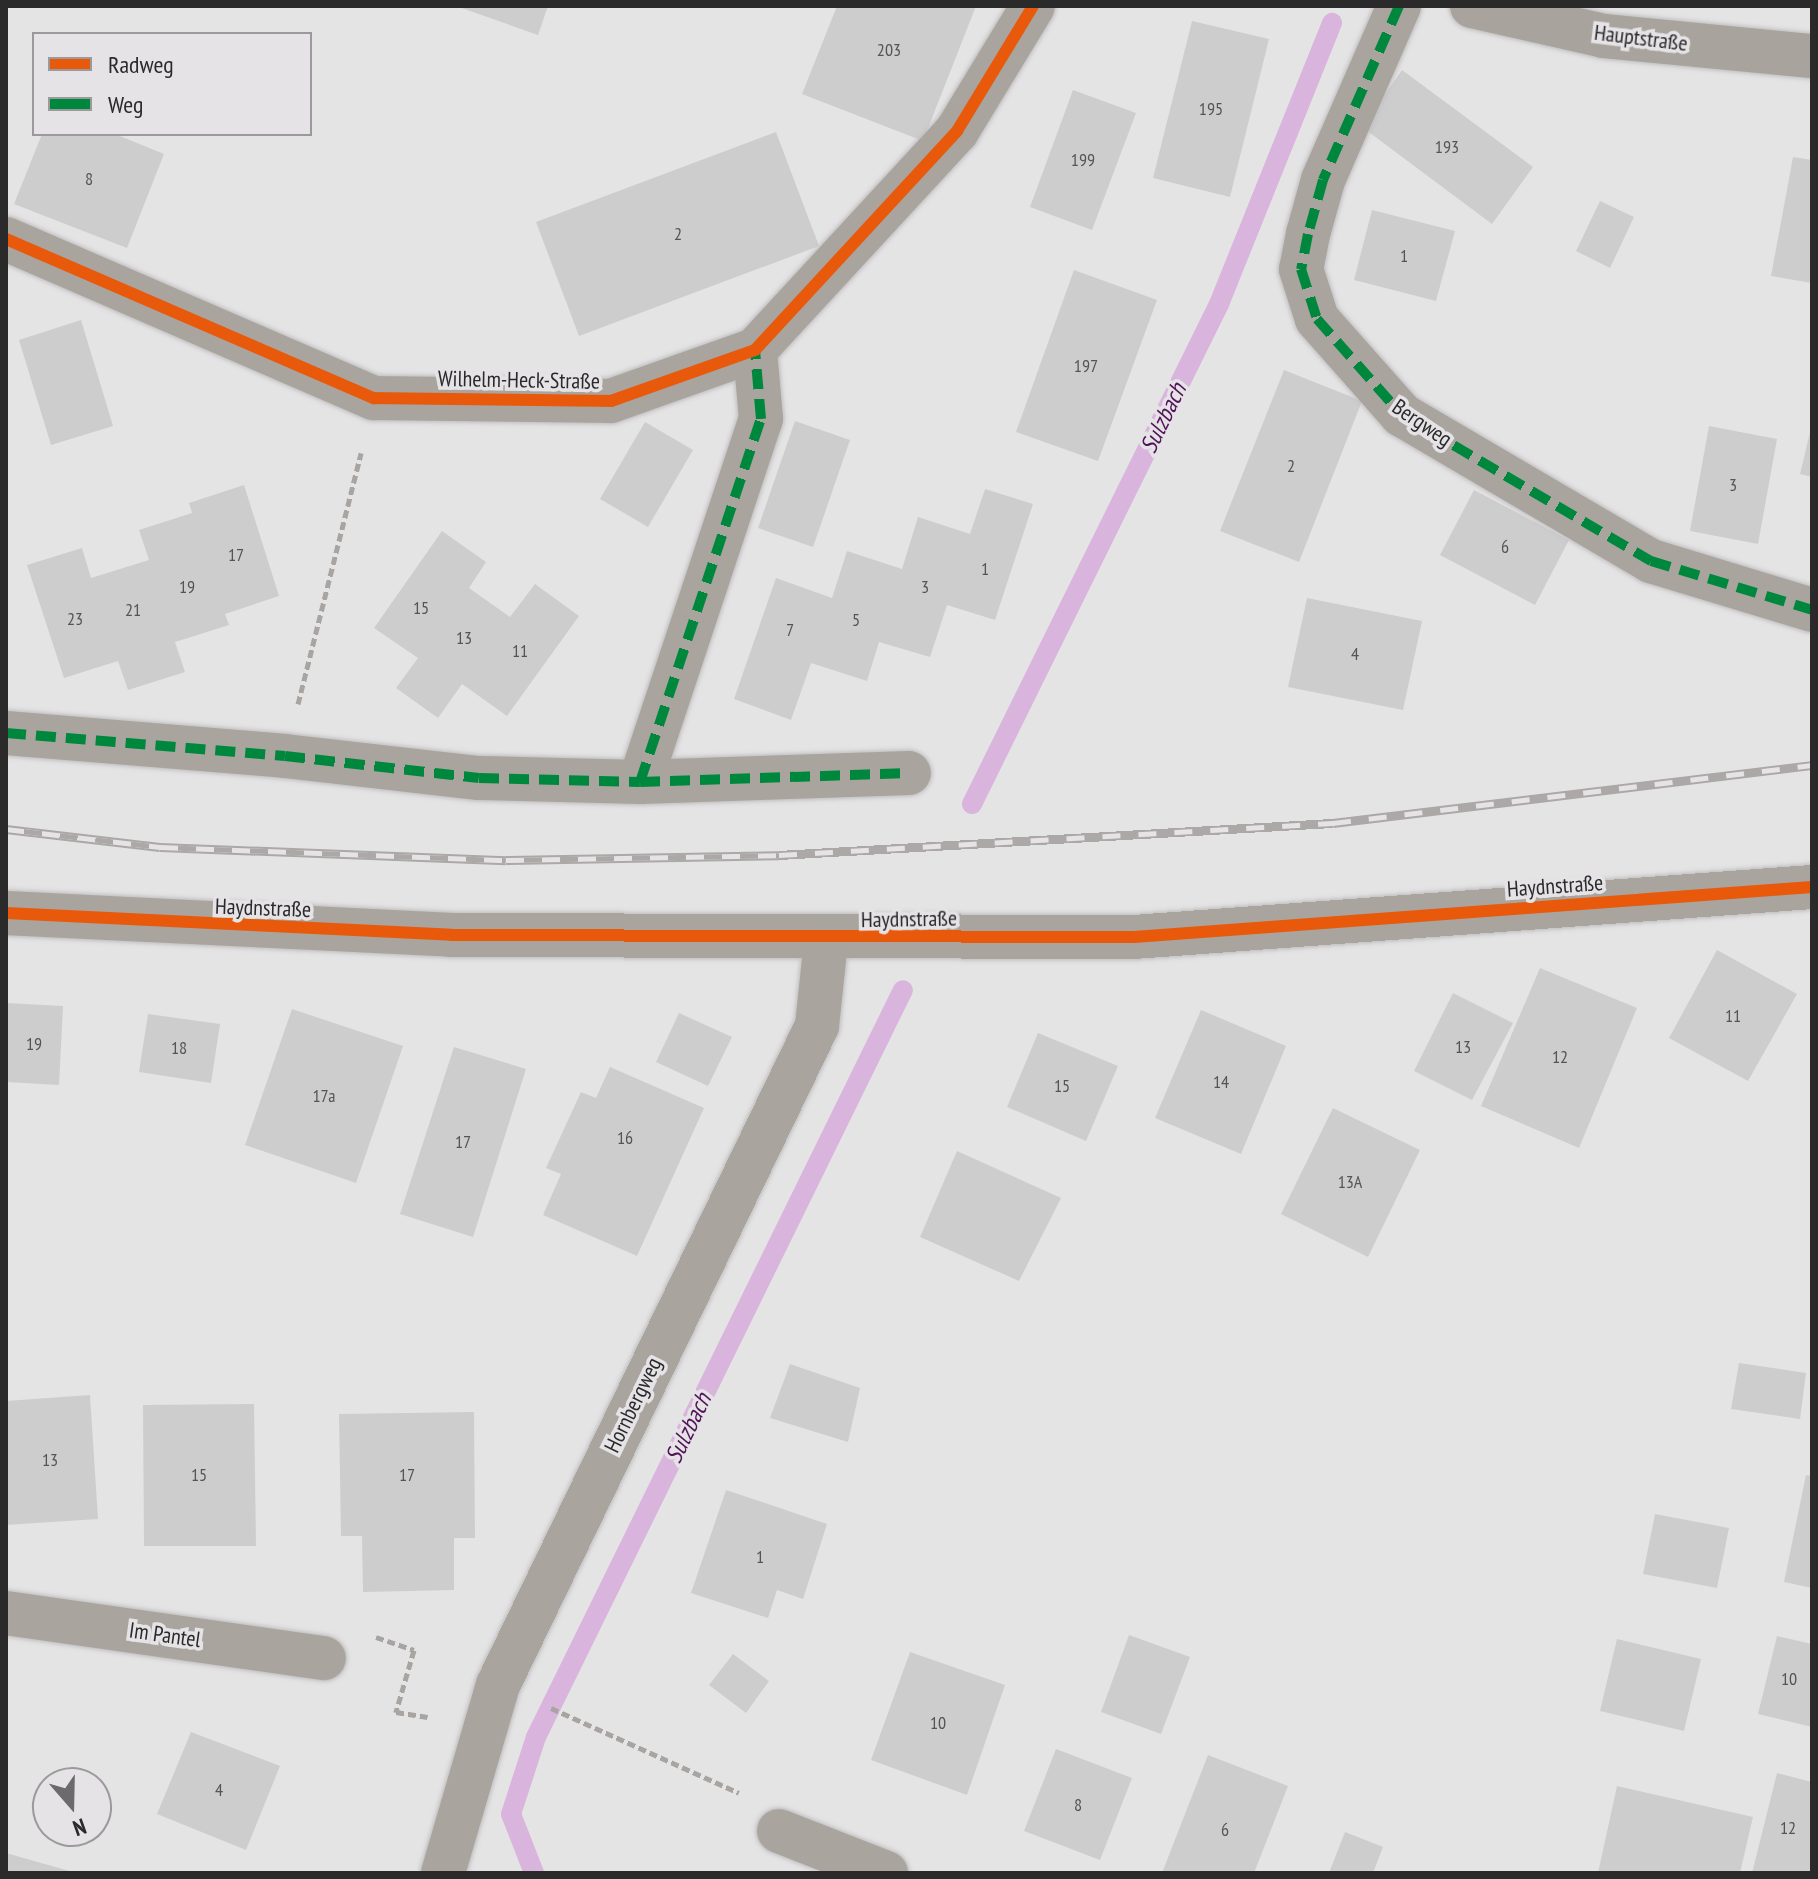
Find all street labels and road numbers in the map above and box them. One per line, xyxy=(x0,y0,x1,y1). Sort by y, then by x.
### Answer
street label: Hauptstraße xyxy=(1593,19,1689,57)
street label: Wilhelm-Heck-Straße xyxy=(438,365,600,395)
street label: Bergweg xyxy=(1387,394,1457,452)
street label: Haydnstraße xyxy=(1506,869,1604,903)
street label: Haydnstraße xyxy=(214,893,312,923)
street label: Haydnstraße xyxy=(861,905,957,933)
street label: Hornbergweg xyxy=(599,1353,667,1457)
street label: Im Pantel xyxy=(128,1617,202,1653)

